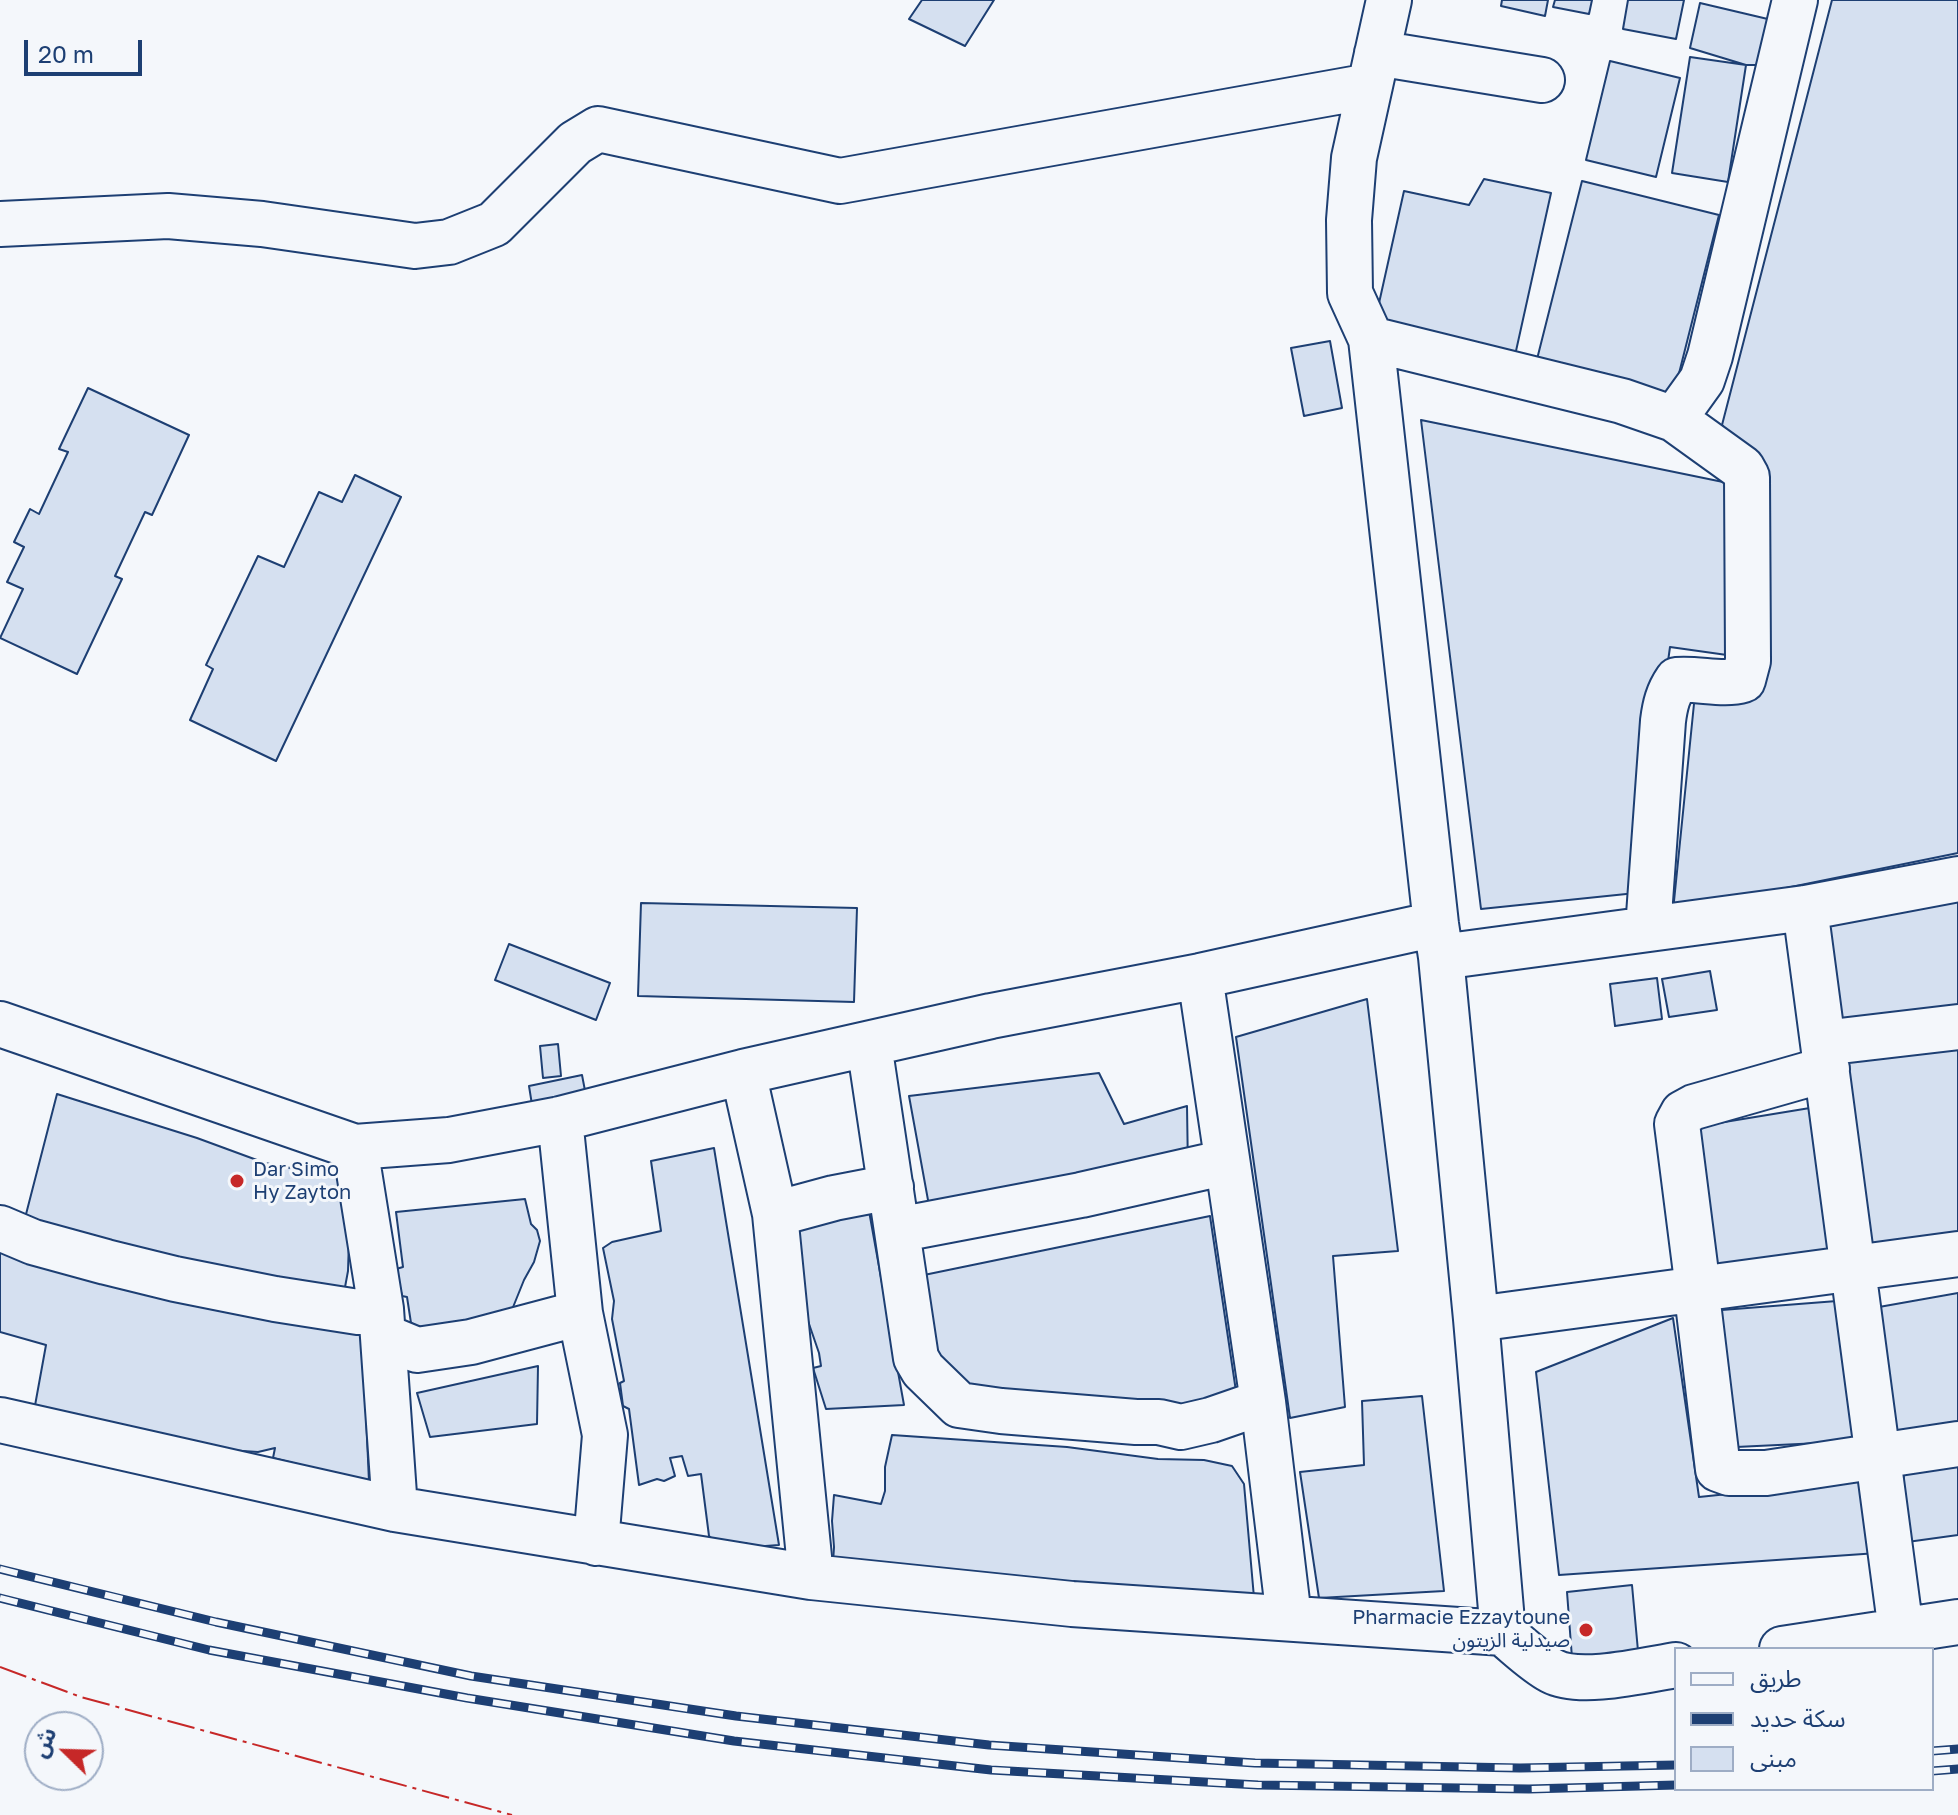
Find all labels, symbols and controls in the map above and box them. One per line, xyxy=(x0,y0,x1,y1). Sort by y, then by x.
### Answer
scale bar xyxy=(28,24,146,74)
text: 20 m xyxy=(38,39,94,68)
place label: Dar Simo Hy Zayton xyxy=(253,1158,351,1205)
marker: Dar Simo Hy Zayton xyxy=(228,1172,246,1190)
place label: Pharmacie Ezzaytoune صيدلية الزيتون xyxy=(1352,1606,1570,1653)
marker: Pharmacie Ezzaytoune صيدلية الزيتون xyxy=(1577,1621,1595,1639)
legend xyxy=(1674,1647,1934,1791)
text: طريق xyxy=(1750,1663,1802,1692)
text: سكة حديد xyxy=(1750,1703,1846,1732)
north arrow xyxy=(24,1711,104,1791)
text: ش xyxy=(25,1723,62,1761)
text: مبنى xyxy=(1750,1743,1797,1772)

